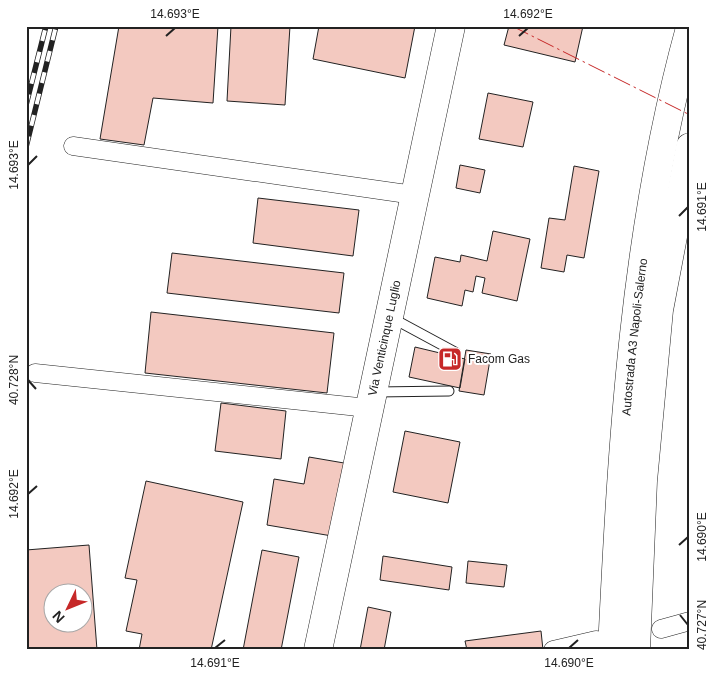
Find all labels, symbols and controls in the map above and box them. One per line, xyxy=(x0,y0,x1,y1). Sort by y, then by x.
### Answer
text: 14.693°E xyxy=(150,7,200,21)
text: 14.692°E xyxy=(503,7,553,21)
text: 14.693°E xyxy=(7,140,21,190)
text: 14.691°E xyxy=(695,182,709,232)
street label: Autostrada A3 Napoli-Salerno xyxy=(619,257,650,416)
street label: Via Venticinque Luglio xyxy=(365,278,404,397)
fuel station icon: Facom Gas xyxy=(437,346,463,372)
place label: Facom Gas xyxy=(468,352,530,366)
text: 40.728°N xyxy=(7,355,21,405)
text: 14.692°E xyxy=(7,469,21,519)
text: 14.690°E xyxy=(695,512,709,562)
north arrow xyxy=(42,584,92,634)
text: 40.727°N xyxy=(695,600,709,650)
text: N xyxy=(49,608,68,626)
text: 14.691°E xyxy=(190,656,240,670)
text: 14.690°E xyxy=(544,656,594,670)

